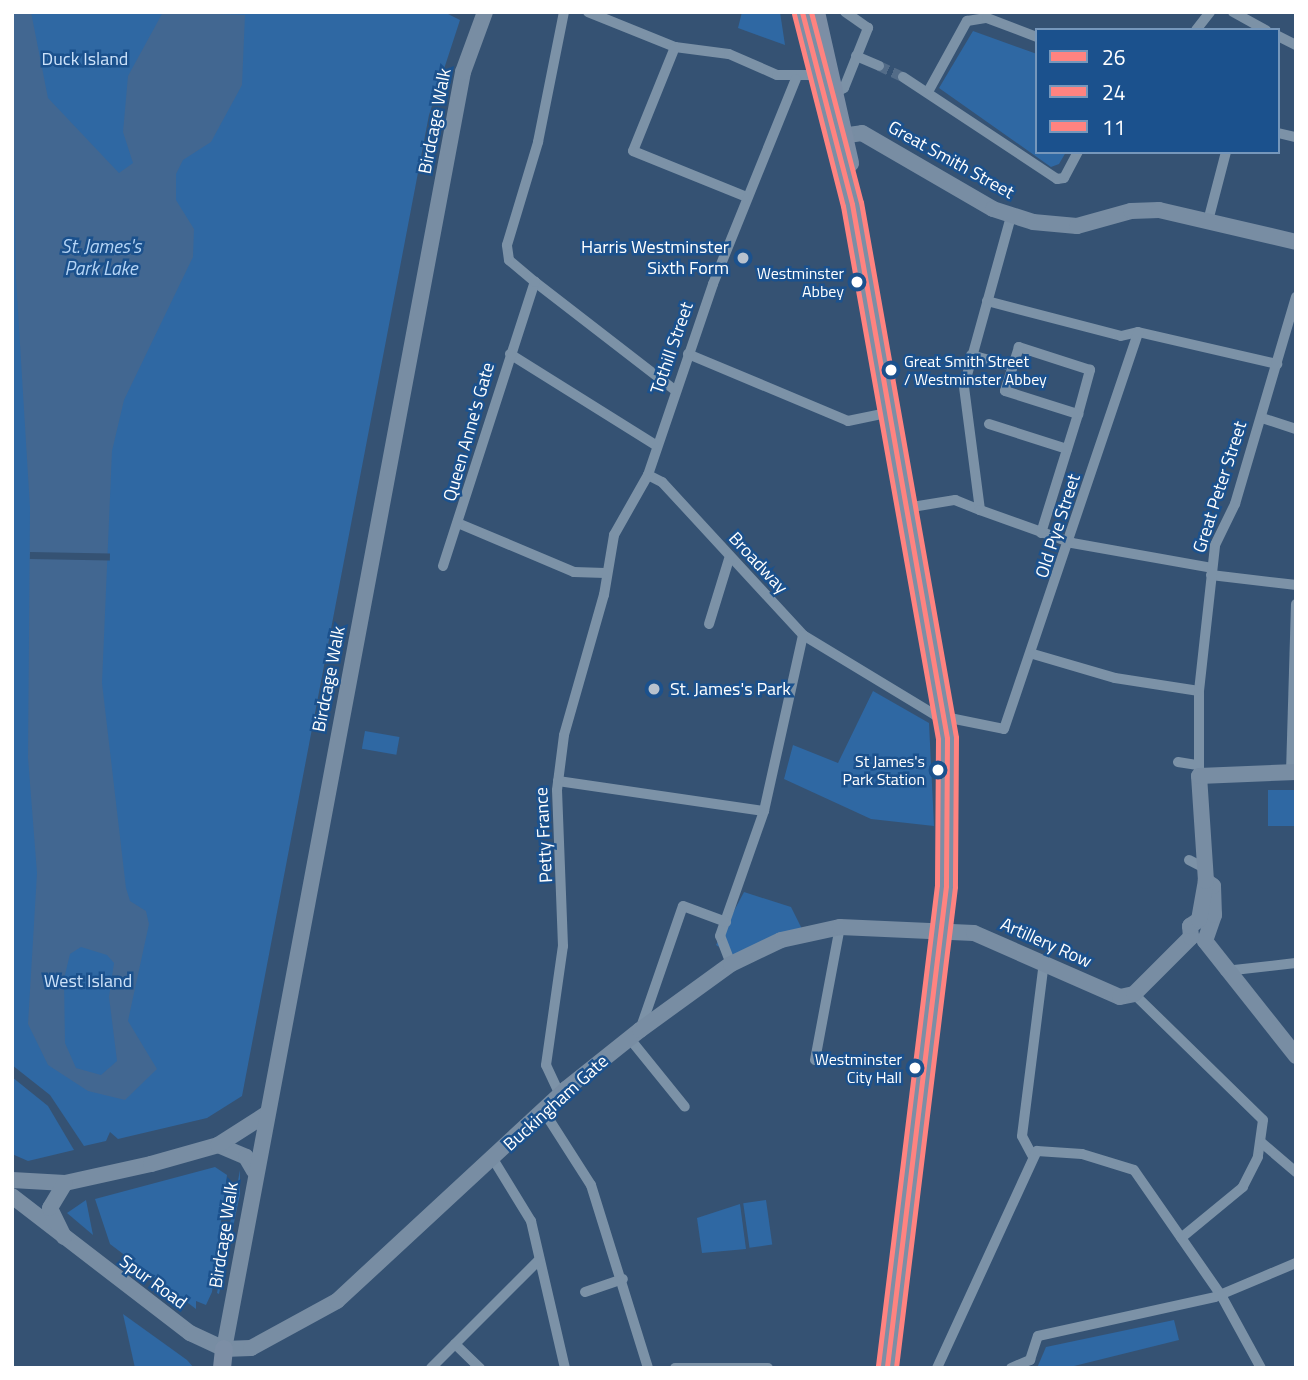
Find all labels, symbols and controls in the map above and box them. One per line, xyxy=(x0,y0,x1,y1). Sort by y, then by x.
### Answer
legend xyxy=(1035,28,1280,154)
text: 26 xyxy=(1102,41,1126,73)
park label: Duck Island xyxy=(42,48,128,70)
street label: Birdcage Walk xyxy=(414,66,456,176)
text: 24 xyxy=(1102,76,1126,108)
text: 11 xyxy=(1102,111,1126,143)
street label: Great Smith Street xyxy=(884,116,1018,204)
water label: St. James's Park Lake xyxy=(61,235,141,279)
place label: Harris Westminster Sixth Form xyxy=(581,237,729,280)
marker: Harris Westminster Sixth Form xyxy=(735,250,751,266)
place label: Westminster Abbey xyxy=(757,263,844,301)
marker: Westminster Abbey xyxy=(850,275,864,289)
street label: Tothill Street xyxy=(646,299,698,397)
place label: Great Smith Street / Westminster Abbey xyxy=(904,351,1047,389)
street label: Queen Anne's Gate xyxy=(439,360,499,504)
marker: Great Smith Street / Westminster Abbey xyxy=(884,363,898,377)
street label: Great Peter Street xyxy=(1189,418,1251,556)
street label: Old Pye Street xyxy=(1031,471,1085,581)
street label: Broadway xyxy=(724,528,792,598)
street label: Birdcage Walk xyxy=(308,624,350,734)
place label: St. James's Park xyxy=(670,678,791,700)
marker: St. James's Park xyxy=(644,679,664,699)
place label: St James's Park Station xyxy=(843,751,925,789)
marker: St James's Park Station xyxy=(931,763,945,777)
street label: Petty France xyxy=(531,787,557,883)
street label: Artillery Row xyxy=(997,913,1095,973)
park label: West Island xyxy=(44,970,132,992)
place label: Westminster City Hall xyxy=(815,1049,902,1087)
street label: Buckingham Gate xyxy=(499,1050,613,1156)
marker: Westminster City Hall xyxy=(908,1061,922,1075)
street label: Birdcage Walk xyxy=(205,1180,243,1290)
street label: Spur Road xyxy=(115,1250,191,1314)

